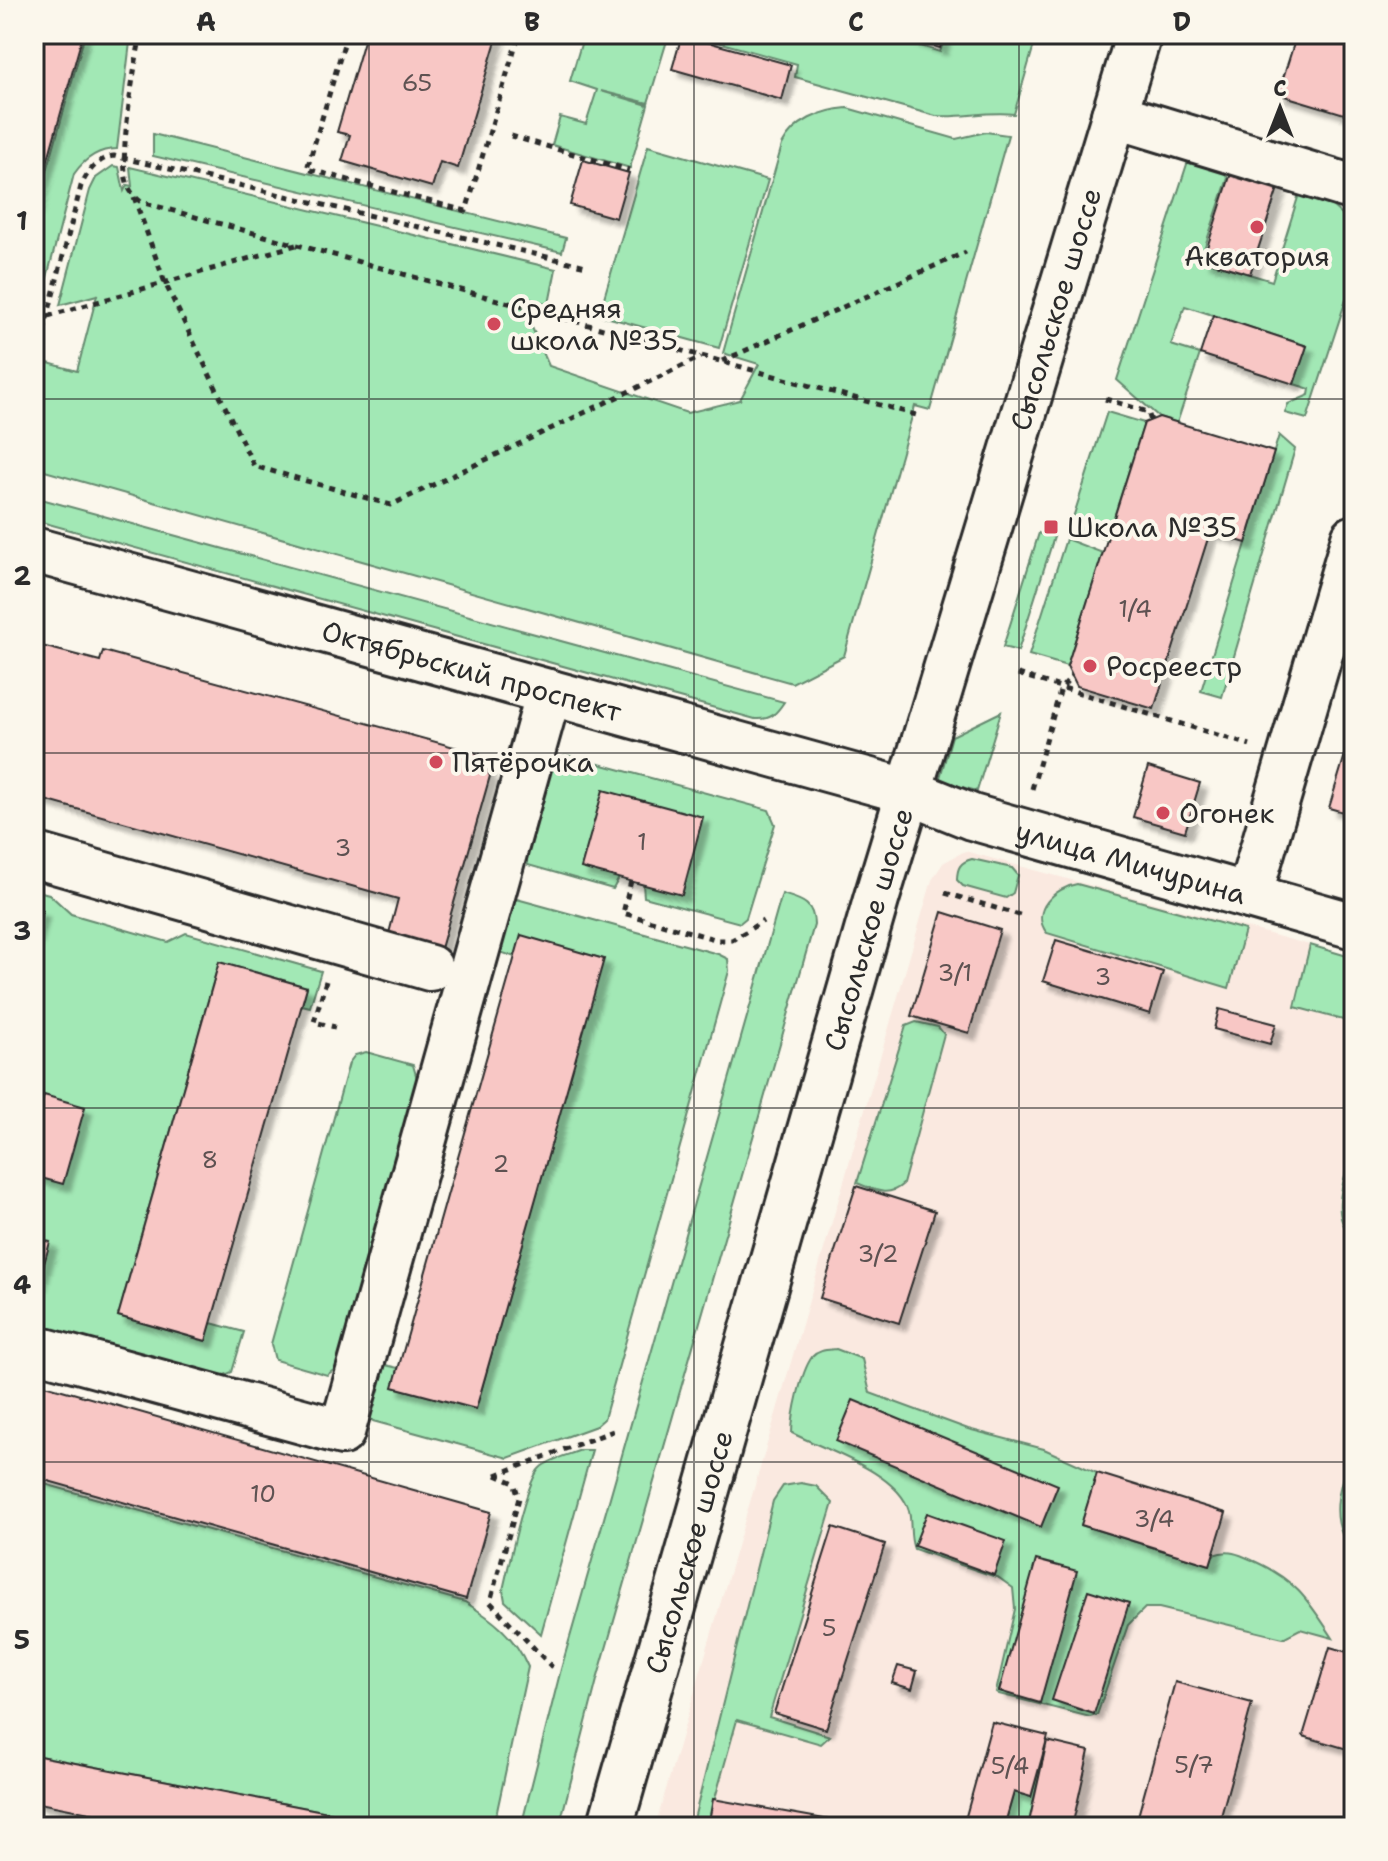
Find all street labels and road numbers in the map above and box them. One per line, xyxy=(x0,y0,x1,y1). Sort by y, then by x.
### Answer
street label: Сысольское шоссе xyxy=(1001,183,1110,435)
street label: Октябрьский проспект xyxy=(318,611,626,731)
street label: Сысольское шоссе xyxy=(815,803,922,1055)
street label: улица Мичурина xyxy=(1011,811,1250,913)
street label: Сысольское шоссе xyxy=(636,1426,742,1678)

